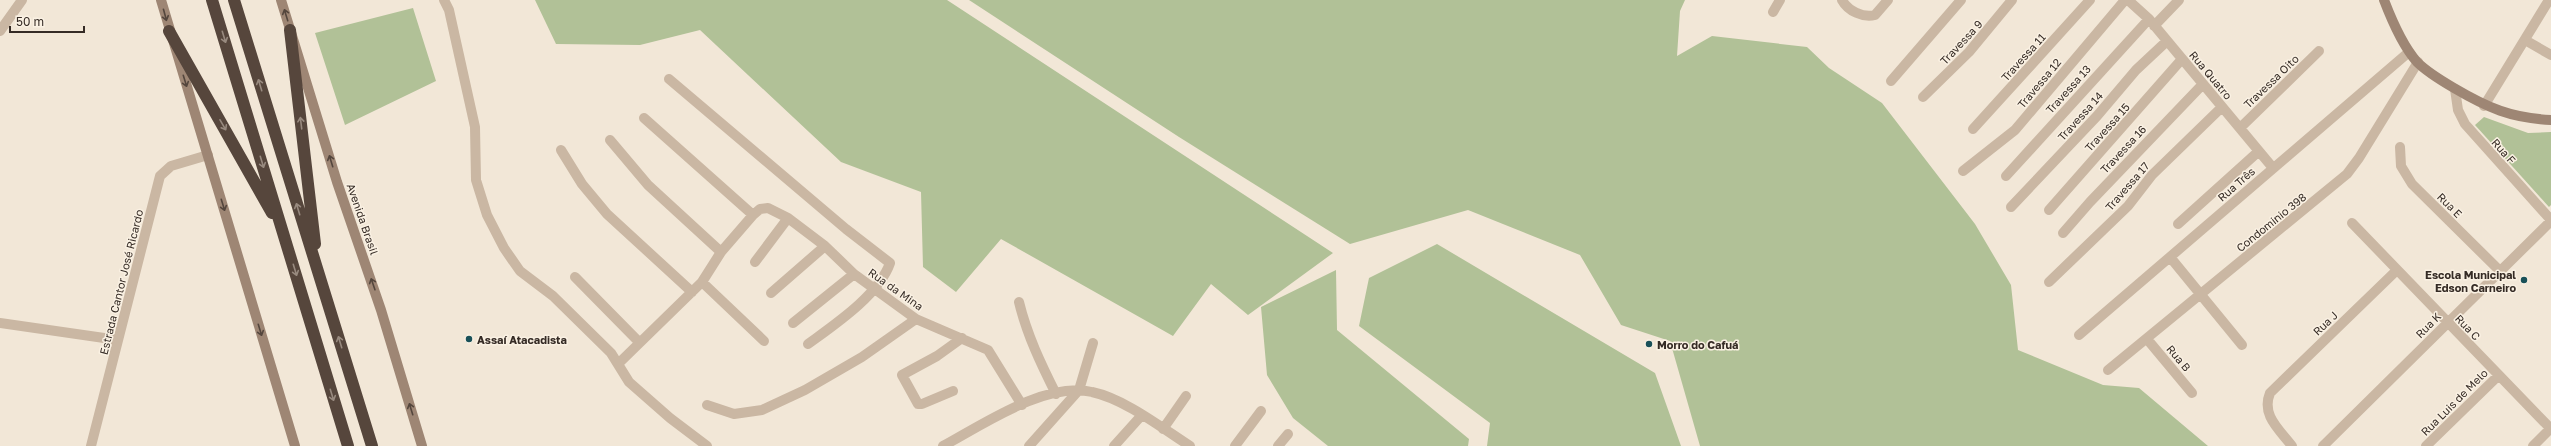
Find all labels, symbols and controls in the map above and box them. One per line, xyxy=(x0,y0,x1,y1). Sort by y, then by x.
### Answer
scale bar xyxy=(10,8,84,34)
one-way arrow xyxy=(162,9,169,22)
one-way arrow xyxy=(282,9,289,22)
text: 50 m xyxy=(16,14,44,29)
street label: Travessa 9 xyxy=(1937,17,1985,67)
street label: Travessa 11 xyxy=(1998,30,2048,84)
one-way arrow xyxy=(221,31,228,44)
street label: Rua Quatro xyxy=(2187,48,2235,102)
street label: Travessa Oito xyxy=(2241,51,2301,110)
street label: Travessa 12 xyxy=(2015,56,2063,110)
street label: Travessa 13 xyxy=(2043,62,2093,116)
one-way arrow xyxy=(182,75,189,88)
one-way arrow xyxy=(256,78,263,91)
street label: Travessa 14 xyxy=(2055,89,2105,143)
street label: Travessa 15 xyxy=(2082,100,2132,154)
one-way arrow xyxy=(297,117,305,130)
one-way arrow xyxy=(219,119,227,131)
street label: Travessa 16 xyxy=(2097,122,2149,176)
street label: Rua F xyxy=(2489,136,2519,167)
one-way arrow xyxy=(259,155,266,168)
one-way arrow xyxy=(326,156,334,168)
street label: Travessa 17 xyxy=(2102,159,2152,213)
street label: Rua Três xyxy=(2215,164,2257,204)
street label: Avenida Brasil xyxy=(345,182,381,257)
street label: Condominio 398 xyxy=(2234,190,2309,254)
street label: Rua E xyxy=(2435,190,2465,220)
one-way arrow xyxy=(220,199,227,212)
one-way arrow xyxy=(294,203,302,215)
street label: Estrada Cantor José Ricardo xyxy=(97,208,145,356)
one-way arrow xyxy=(292,264,299,277)
street label: Rua da Mina xyxy=(866,265,926,313)
place label: Escola Municipal Edson Carneiro xyxy=(2425,268,2516,294)
marker: Escola Municipal Edson Carneiro xyxy=(2519,275,2529,285)
one-way arrow xyxy=(368,279,376,291)
street label: Rua J xyxy=(2310,308,2340,338)
street label: Rua K xyxy=(2413,309,2444,340)
street label: Rua C xyxy=(2453,312,2483,342)
one-way arrow xyxy=(257,323,264,336)
place label: Assaí Atacadista xyxy=(477,333,567,346)
marker: Assaí Atacadista xyxy=(464,334,474,344)
one-way arrow xyxy=(336,336,343,349)
place label: Morro do Cafuá xyxy=(1657,338,1738,351)
marker: Morro do Cafuá xyxy=(1644,339,1654,349)
street label: Rua B xyxy=(2164,342,2194,374)
street label: Rua Luis de Melo xyxy=(2418,366,2490,438)
one-way arrow xyxy=(329,388,336,401)
one-way arrow xyxy=(407,402,414,415)

